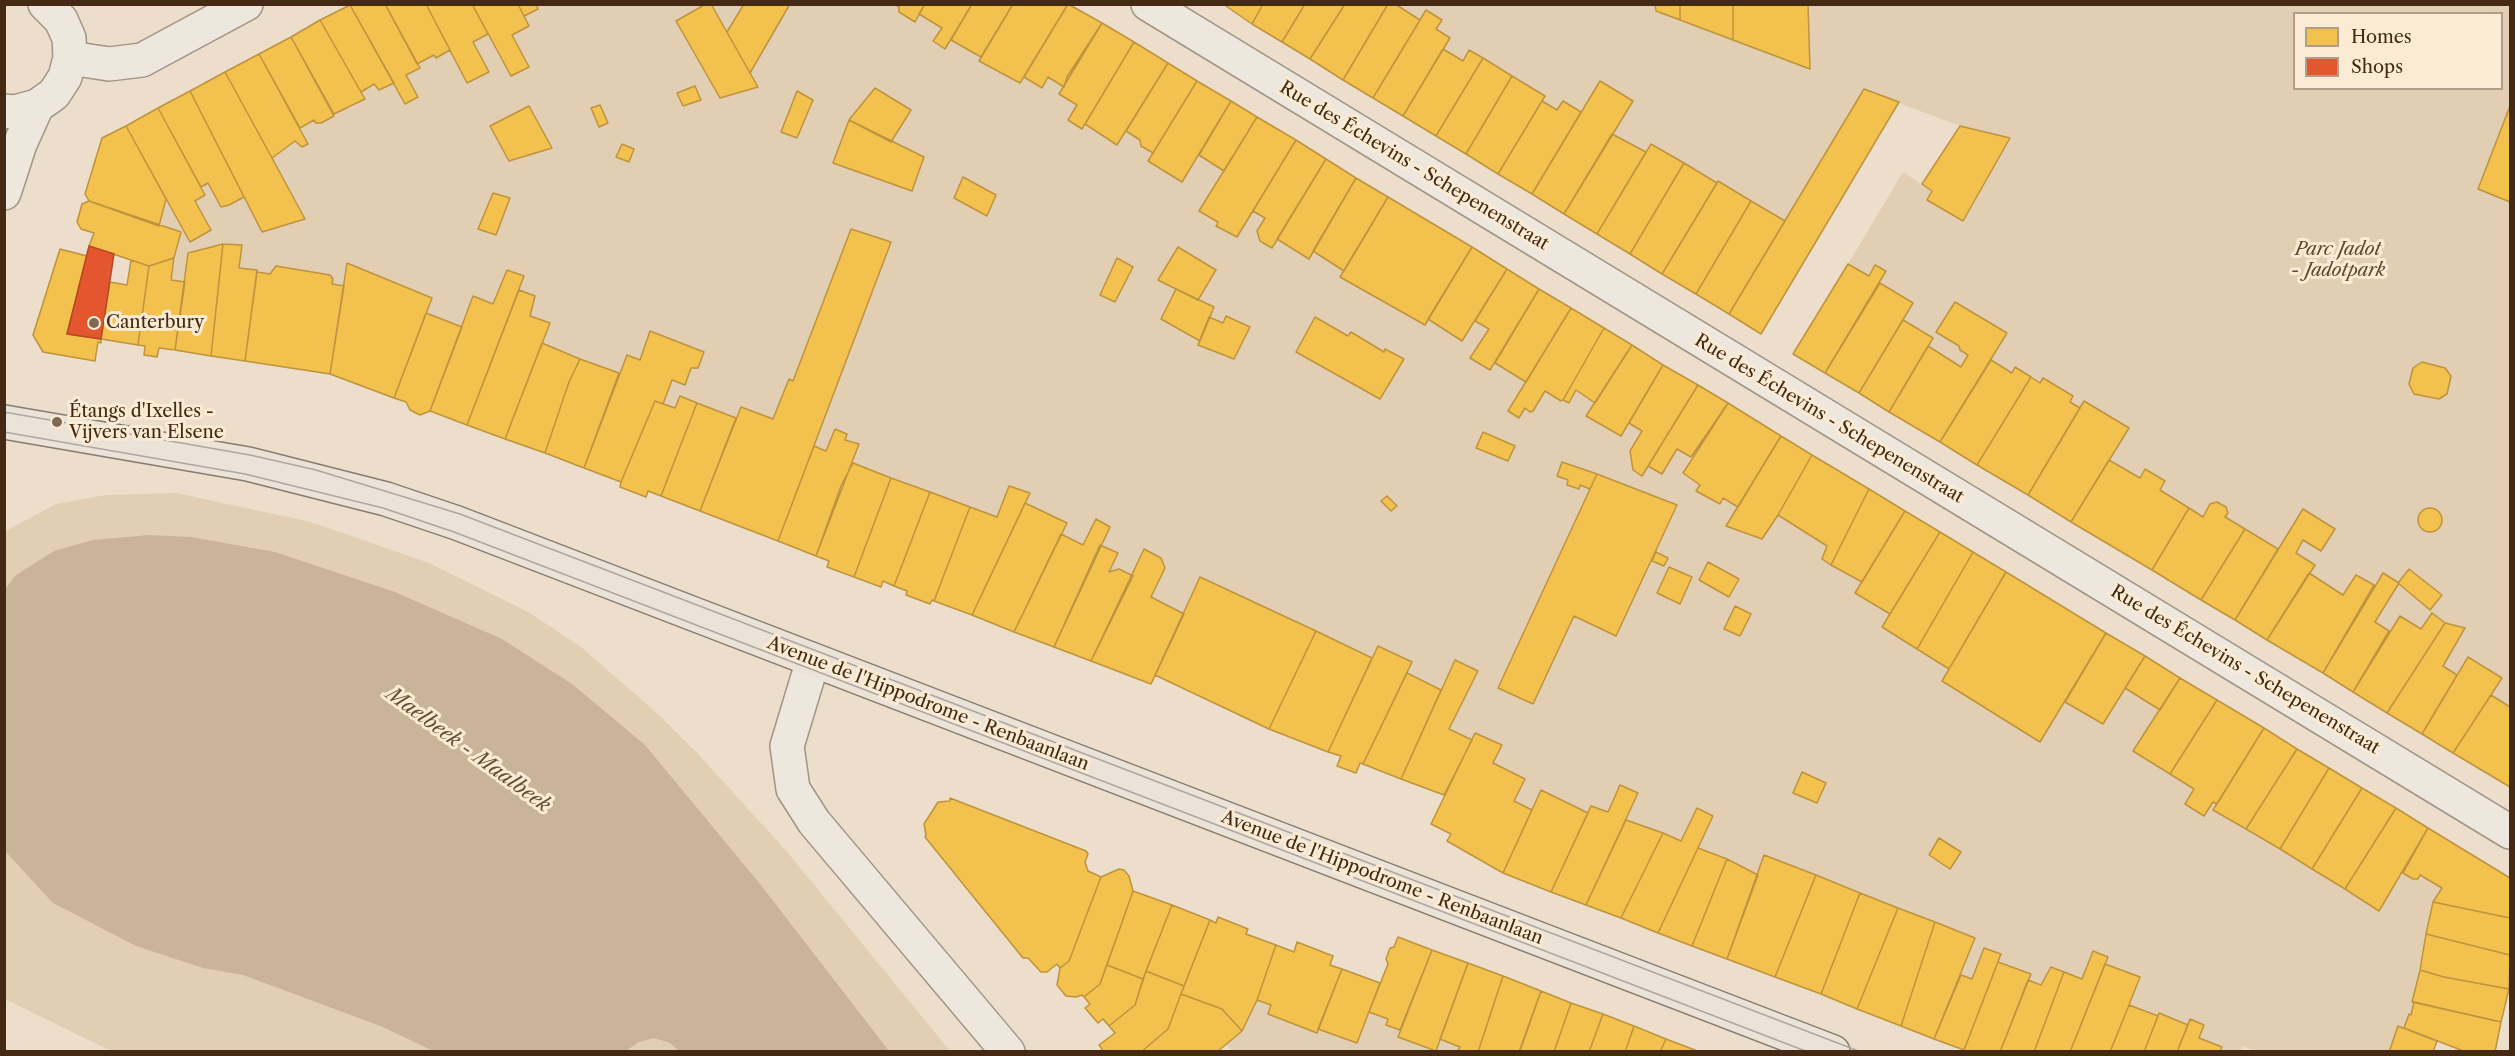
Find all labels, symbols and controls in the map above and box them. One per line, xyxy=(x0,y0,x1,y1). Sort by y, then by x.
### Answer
legend xyxy=(2293,12,2503,90)
text: Homes xyxy=(2351,26,2412,48)
text: Shops xyxy=(2351,56,2403,78)
street label: Rue des Échevins - Schepenenstraat xyxy=(1276,77,1552,255)
park label: Parc Jadot - Jadotpark xyxy=(2291,239,2385,282)
place label: Canterbury xyxy=(106,312,204,334)
marker: Canterbury xyxy=(87,316,101,330)
street label: Rue des Échevins - Schepenenstraat xyxy=(1691,330,1967,508)
place label: Étangs d'Ixelles - Vijvers van Elsene xyxy=(69,401,224,444)
marker: Étangs d'Ixelles - Vijvers van Elsene xyxy=(50,415,64,429)
street label: Rue des Échevins - Schepenenstraat xyxy=(2107,581,2383,759)
street label: Avenue de l'Hippodrome - Renbaanlaan xyxy=(764,632,1092,776)
water label: Maelbeek - Maalbeek xyxy=(381,682,555,818)
street label: Avenue de l'Hippodrome - Renbaanlaan xyxy=(1218,806,1546,950)

